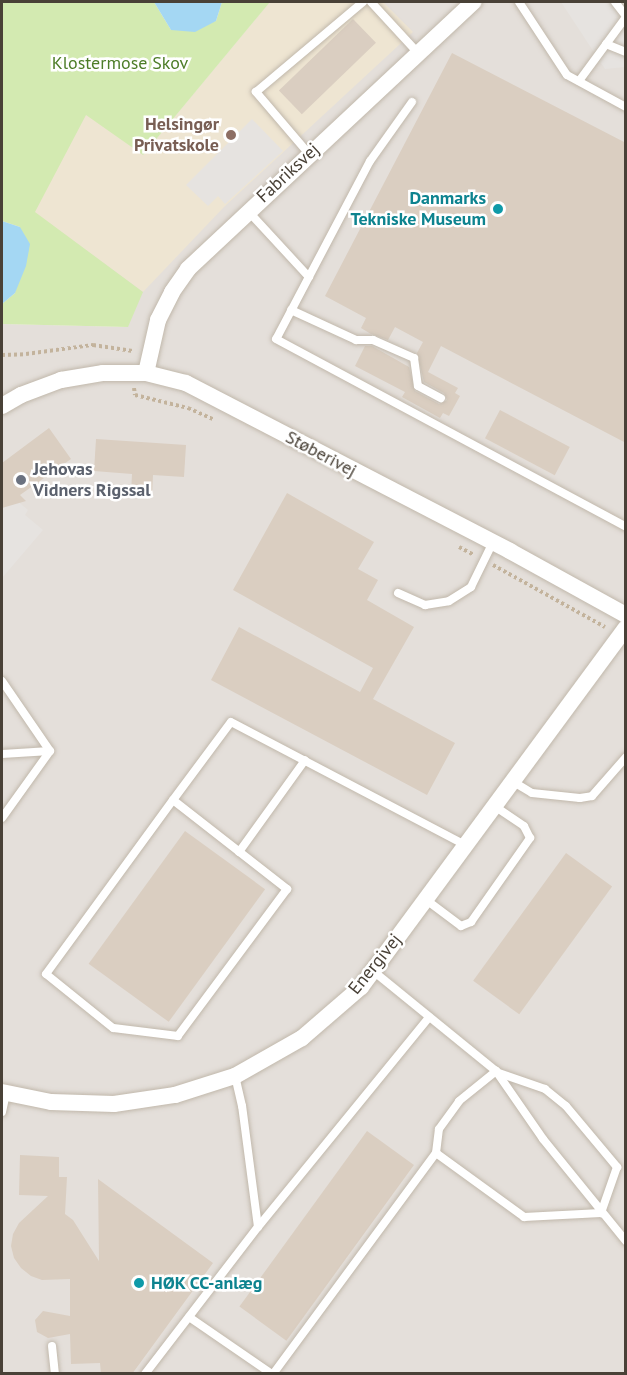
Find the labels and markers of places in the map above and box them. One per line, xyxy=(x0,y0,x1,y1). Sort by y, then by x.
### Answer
place label: Helsingør Privatskole xyxy=(134,114,219,156)
marker: Helsingør Privatskole xyxy=(224,128,238,142)
place label: Danmarks Tekniske Museum xyxy=(351,188,486,230)
marker: Danmarks Tekniske Museum xyxy=(491,202,505,216)
place label: Jehovas Vidners Rigssal xyxy=(33,459,151,502)
marker: Jehovas Vidners Rigssal xyxy=(14,473,28,487)
place label: HØK CC-anlæg xyxy=(151,1272,263,1294)
marker: HØK CC-anlæg xyxy=(132,1276,146,1290)

